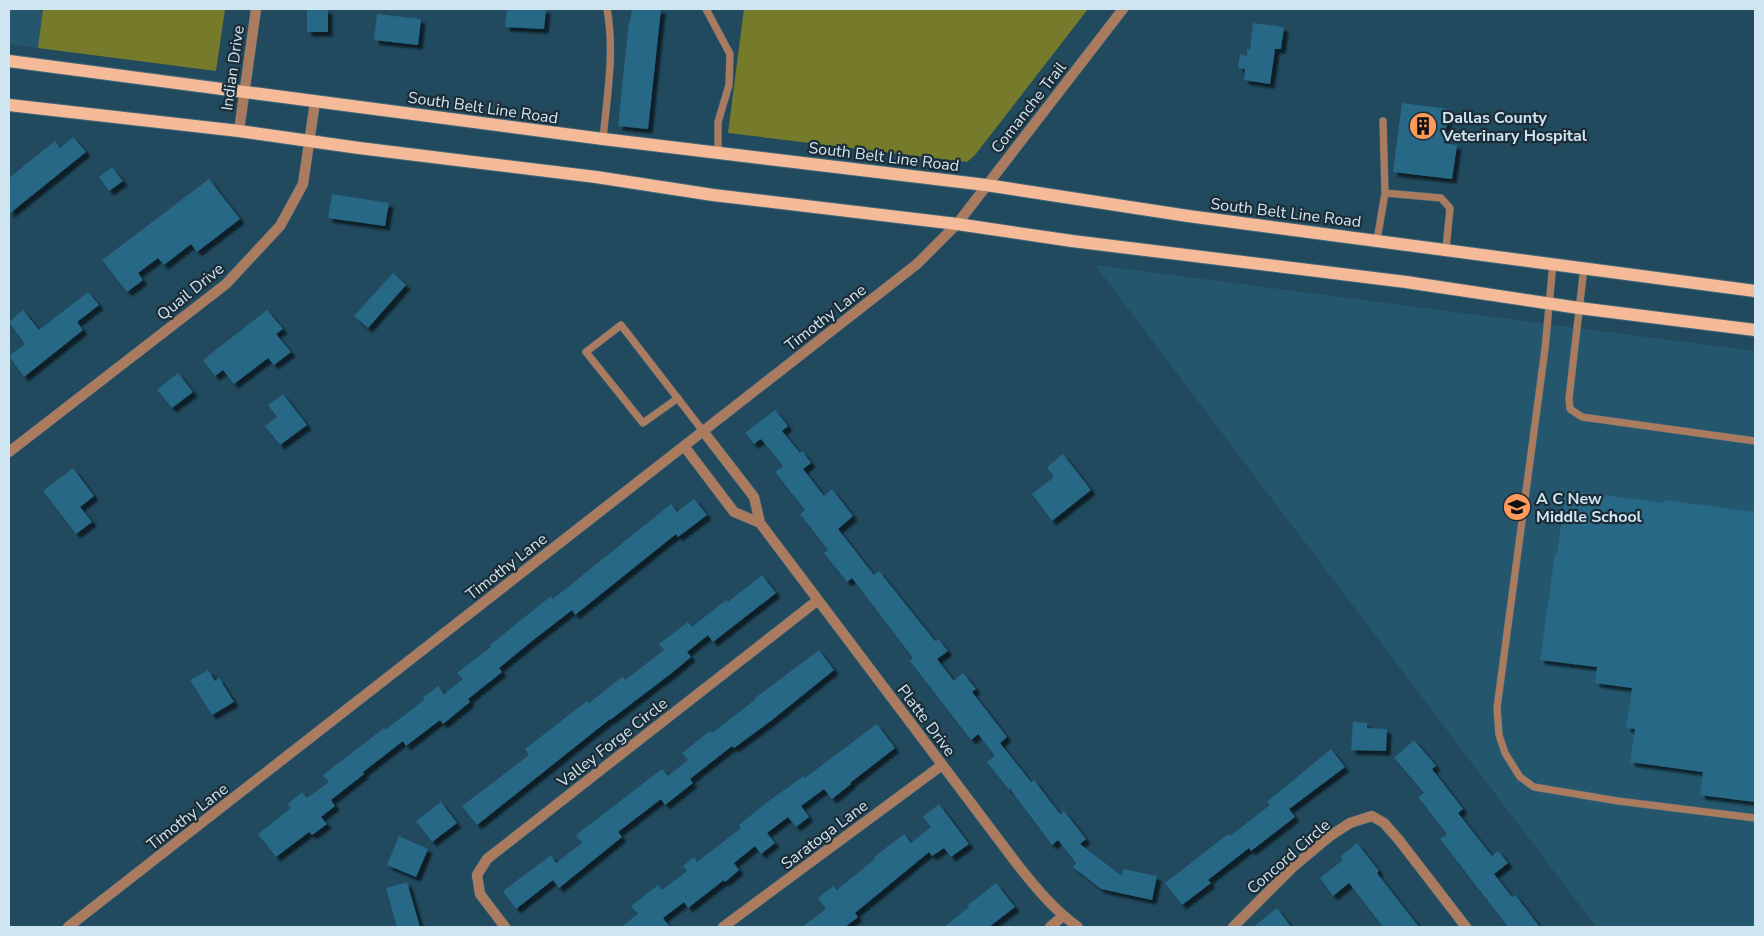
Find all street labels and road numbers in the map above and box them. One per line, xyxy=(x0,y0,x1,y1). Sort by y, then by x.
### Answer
street label: Indian Drive xyxy=(216,24,250,112)
street label: Comanche Trail xyxy=(986,57,1072,158)
street label: South Belt Line Road xyxy=(406,87,559,129)
street label: South Belt Line Road xyxy=(807,137,960,177)
street label: South Belt Line Road xyxy=(1209,193,1362,233)
street label: Quail Drive xyxy=(153,258,229,326)
street label: Timothy Lane xyxy=(780,279,871,356)
street label: Timothy Lane xyxy=(461,528,552,605)
street label: Platte Drive xyxy=(892,680,961,761)
street label: Valley Forge Circle xyxy=(552,693,672,793)
street label: Timothy Lane xyxy=(142,778,233,855)
street label: Saratoga Lane xyxy=(777,795,873,875)
street label: Concord Circle xyxy=(1242,814,1335,899)

